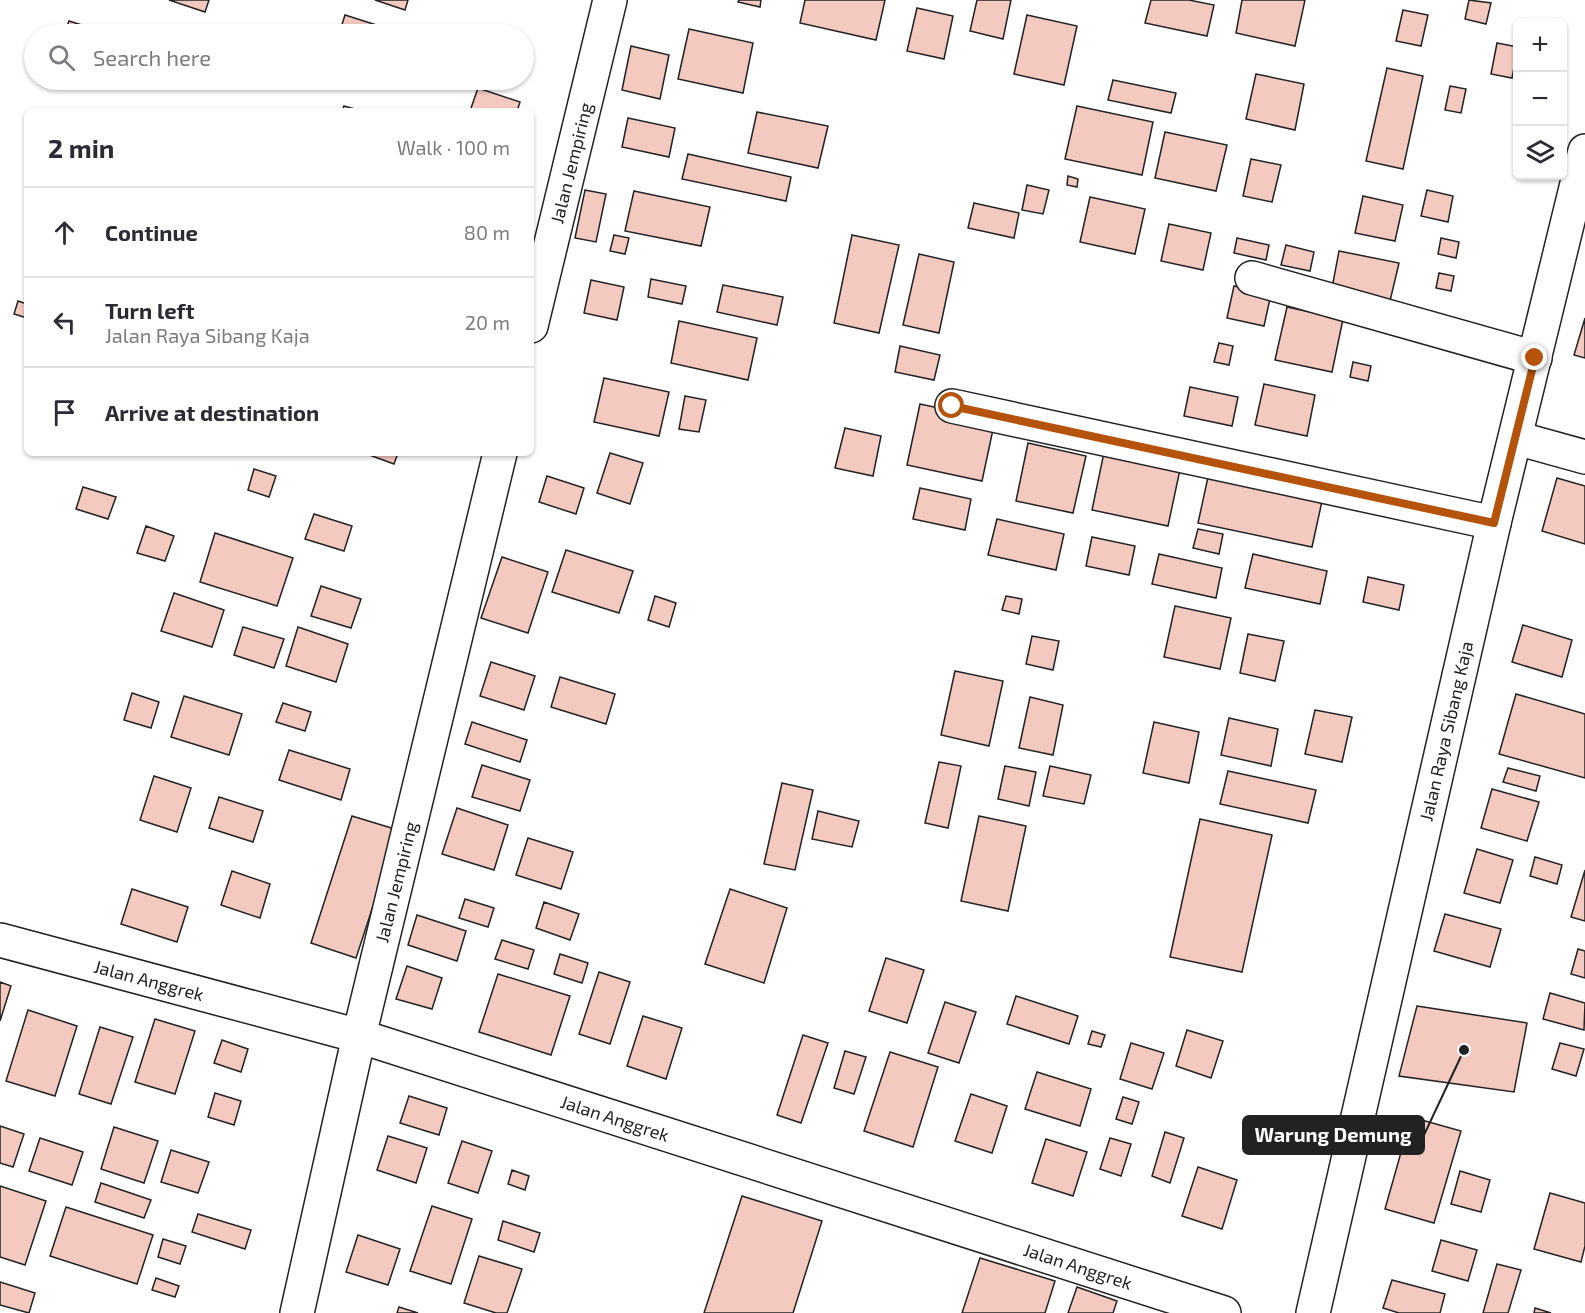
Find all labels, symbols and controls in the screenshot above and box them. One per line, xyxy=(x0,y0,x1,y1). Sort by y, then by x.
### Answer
map controls xyxy=(1513,18,1567,180)
button: + xyxy=(1513,18,1567,72)
search box xyxy=(24,24,534,90)
icon: search xyxy=(45,41,78,74)
text: Search here xyxy=(93,44,211,70)
button: − xyxy=(1513,72,1567,126)
street label: Jalan Jempiring xyxy=(545,100,597,226)
button: layers xyxy=(1513,126,1567,180)
text: 2 min xyxy=(48,132,114,163)
text: Walk · 100 m xyxy=(397,135,510,159)
icon: ahead xyxy=(48,216,81,249)
text: Continue xyxy=(105,219,198,245)
text: 80 m xyxy=(464,220,510,244)
text: Turn left xyxy=(105,297,194,323)
icon: left xyxy=(48,306,81,339)
text: 20 m xyxy=(465,310,510,334)
text: Jalan Raya Sibang Kaja xyxy=(105,323,310,347)
route end xyxy=(1521,344,1547,370)
route start xyxy=(938,392,964,418)
icon: arrive xyxy=(48,396,81,429)
text: Arrive at destination xyxy=(105,399,319,425)
street label: Jalan Raya Sibang Kaja xyxy=(1415,639,1477,823)
street label: Jalan Jempiring xyxy=(370,819,422,945)
street label: Jalan Anggrek xyxy=(92,955,206,1005)
street label: Jalan Anggrek xyxy=(558,1090,672,1146)
callout: Warung Demung xyxy=(1243,1116,1424,1154)
text: Warung Demung xyxy=(1254,1122,1412,1146)
street label: Jalan Anggrek xyxy=(1021,1238,1135,1294)

